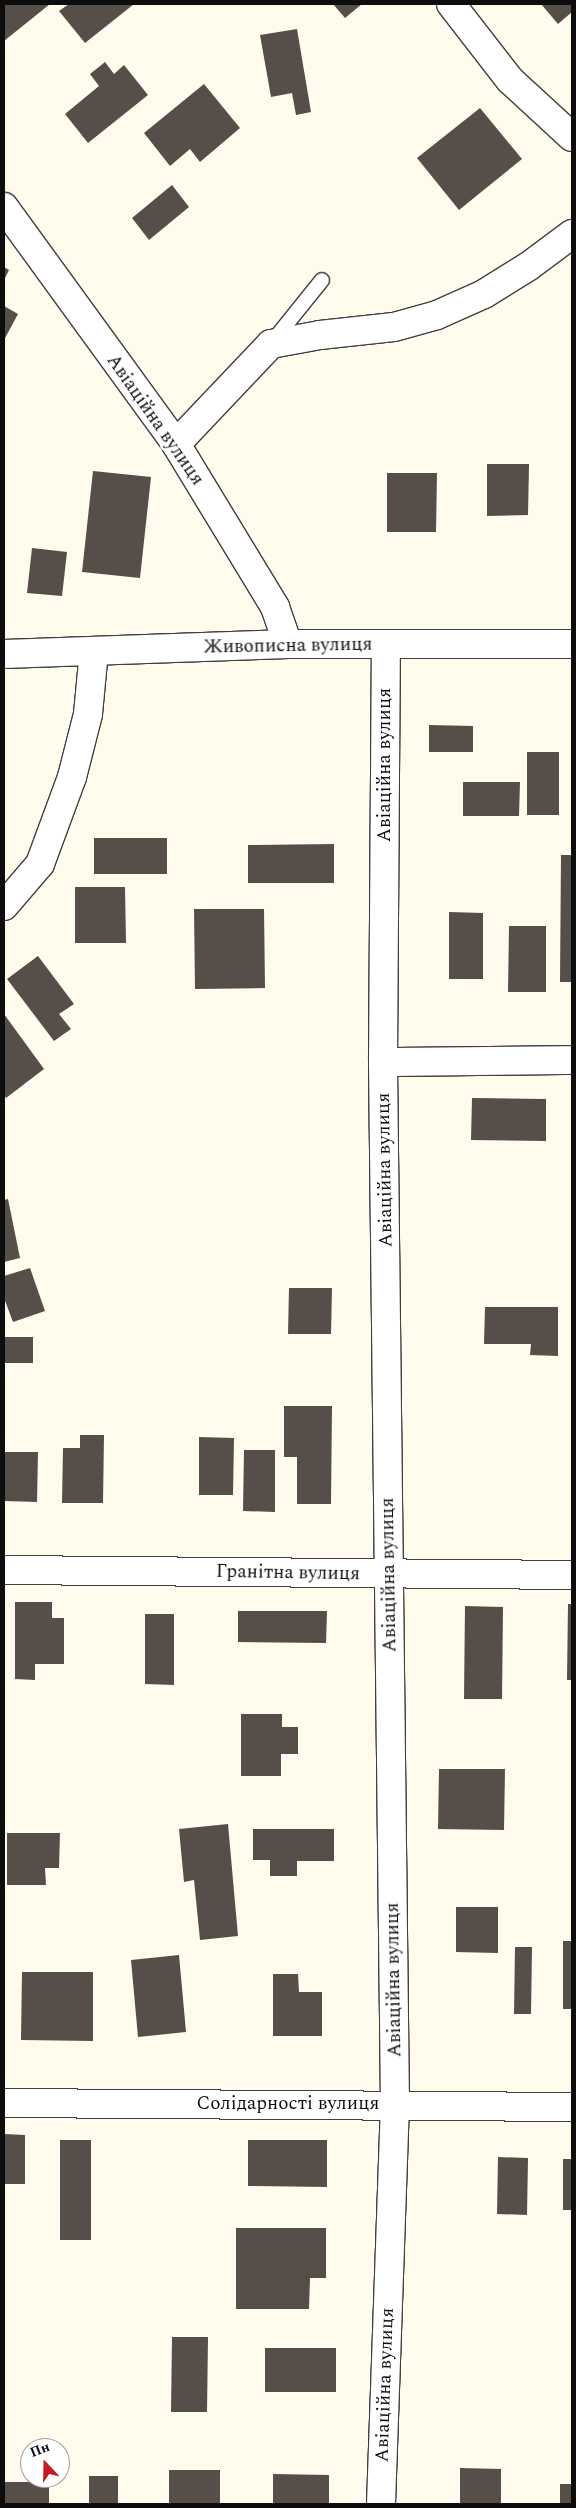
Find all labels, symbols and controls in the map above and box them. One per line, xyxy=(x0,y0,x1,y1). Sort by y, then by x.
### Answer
street label: Авіаційна вулиця xyxy=(101,350,209,490)
street label: Живописна вулиця xyxy=(203,633,373,659)
street label: Авіаційна вулиця xyxy=(374,688,396,842)
street label: Авіаційна вулиця xyxy=(372,1093,398,1247)
street label: Авіаційна вулиця xyxy=(376,1498,402,1652)
street label: Гранітна вулиця xyxy=(216,1560,360,1586)
street label: Авіаційна вулиця xyxy=(381,1903,407,2057)
street label: Солідарності вулиця xyxy=(197,2093,379,2115)
street label: Авіаційна вулиця xyxy=(371,2307,399,2463)
text: Пн xyxy=(27,2436,53,2463)
north arrow xyxy=(20,2438,70,2488)

